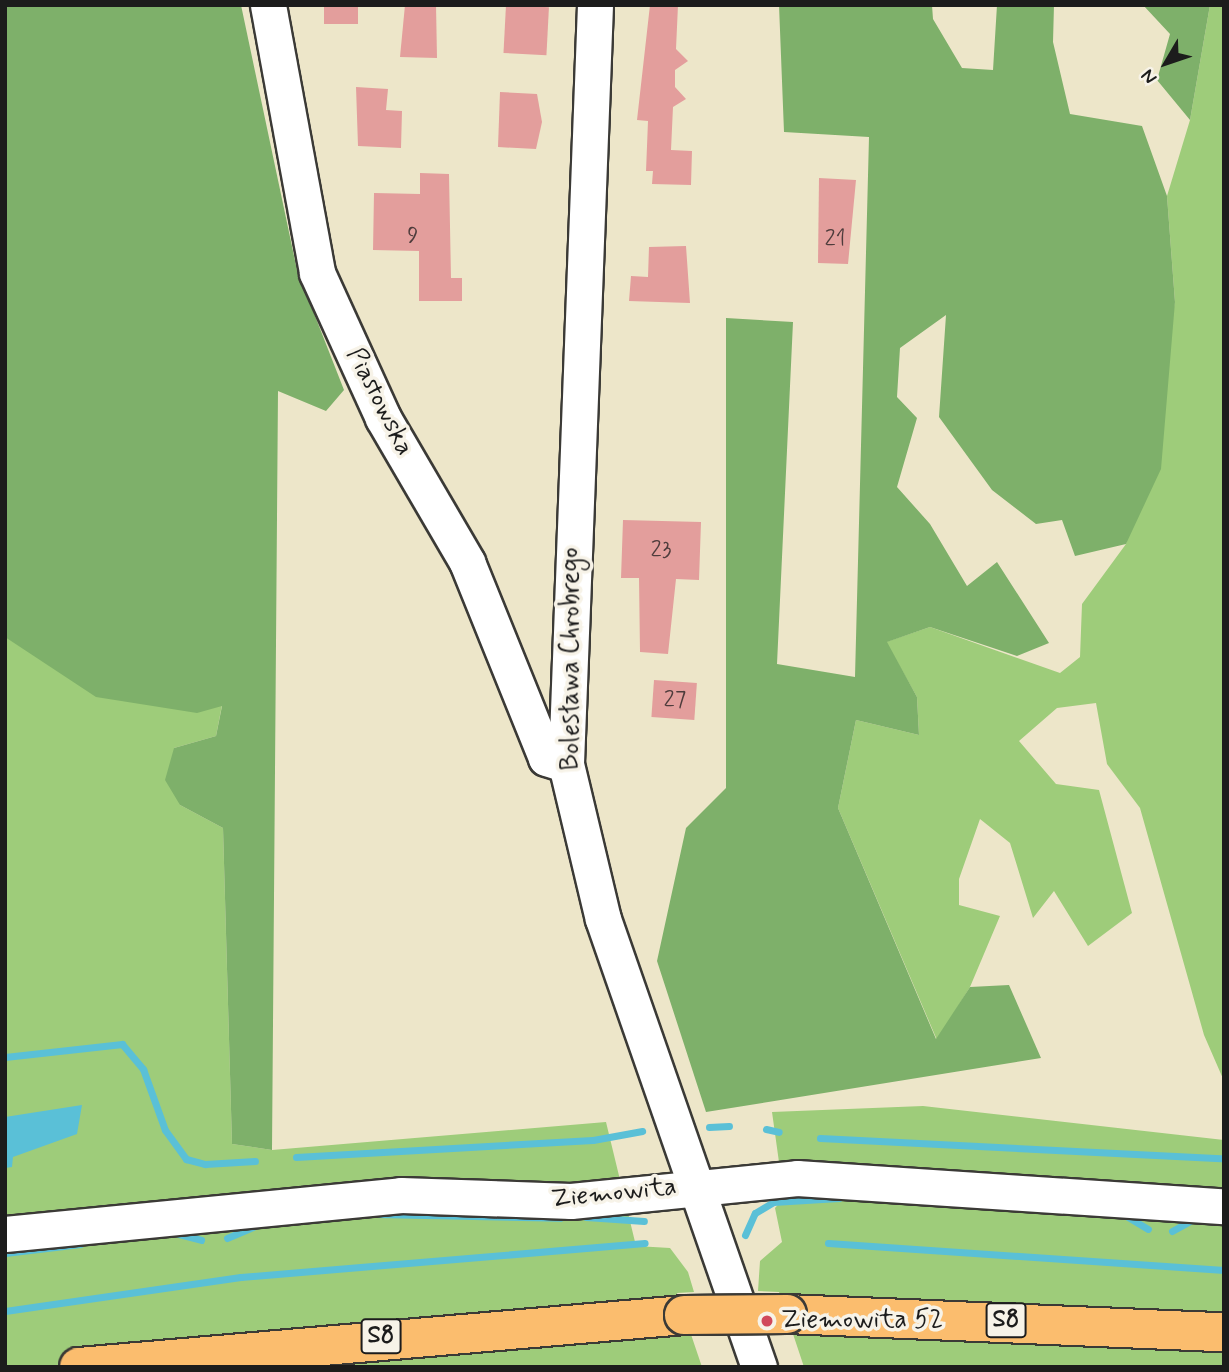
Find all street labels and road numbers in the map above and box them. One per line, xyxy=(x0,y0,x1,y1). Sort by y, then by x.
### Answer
street label: Piastowska xyxy=(339,343,419,461)
street label: Bolesława Chrobrego xyxy=(556,545,588,773)
street label: Ziemowita xyxy=(550,1172,678,1216)
road number: S8 xyxy=(985,1300,1027,1340)
road number: S8 xyxy=(360,1316,402,1356)

